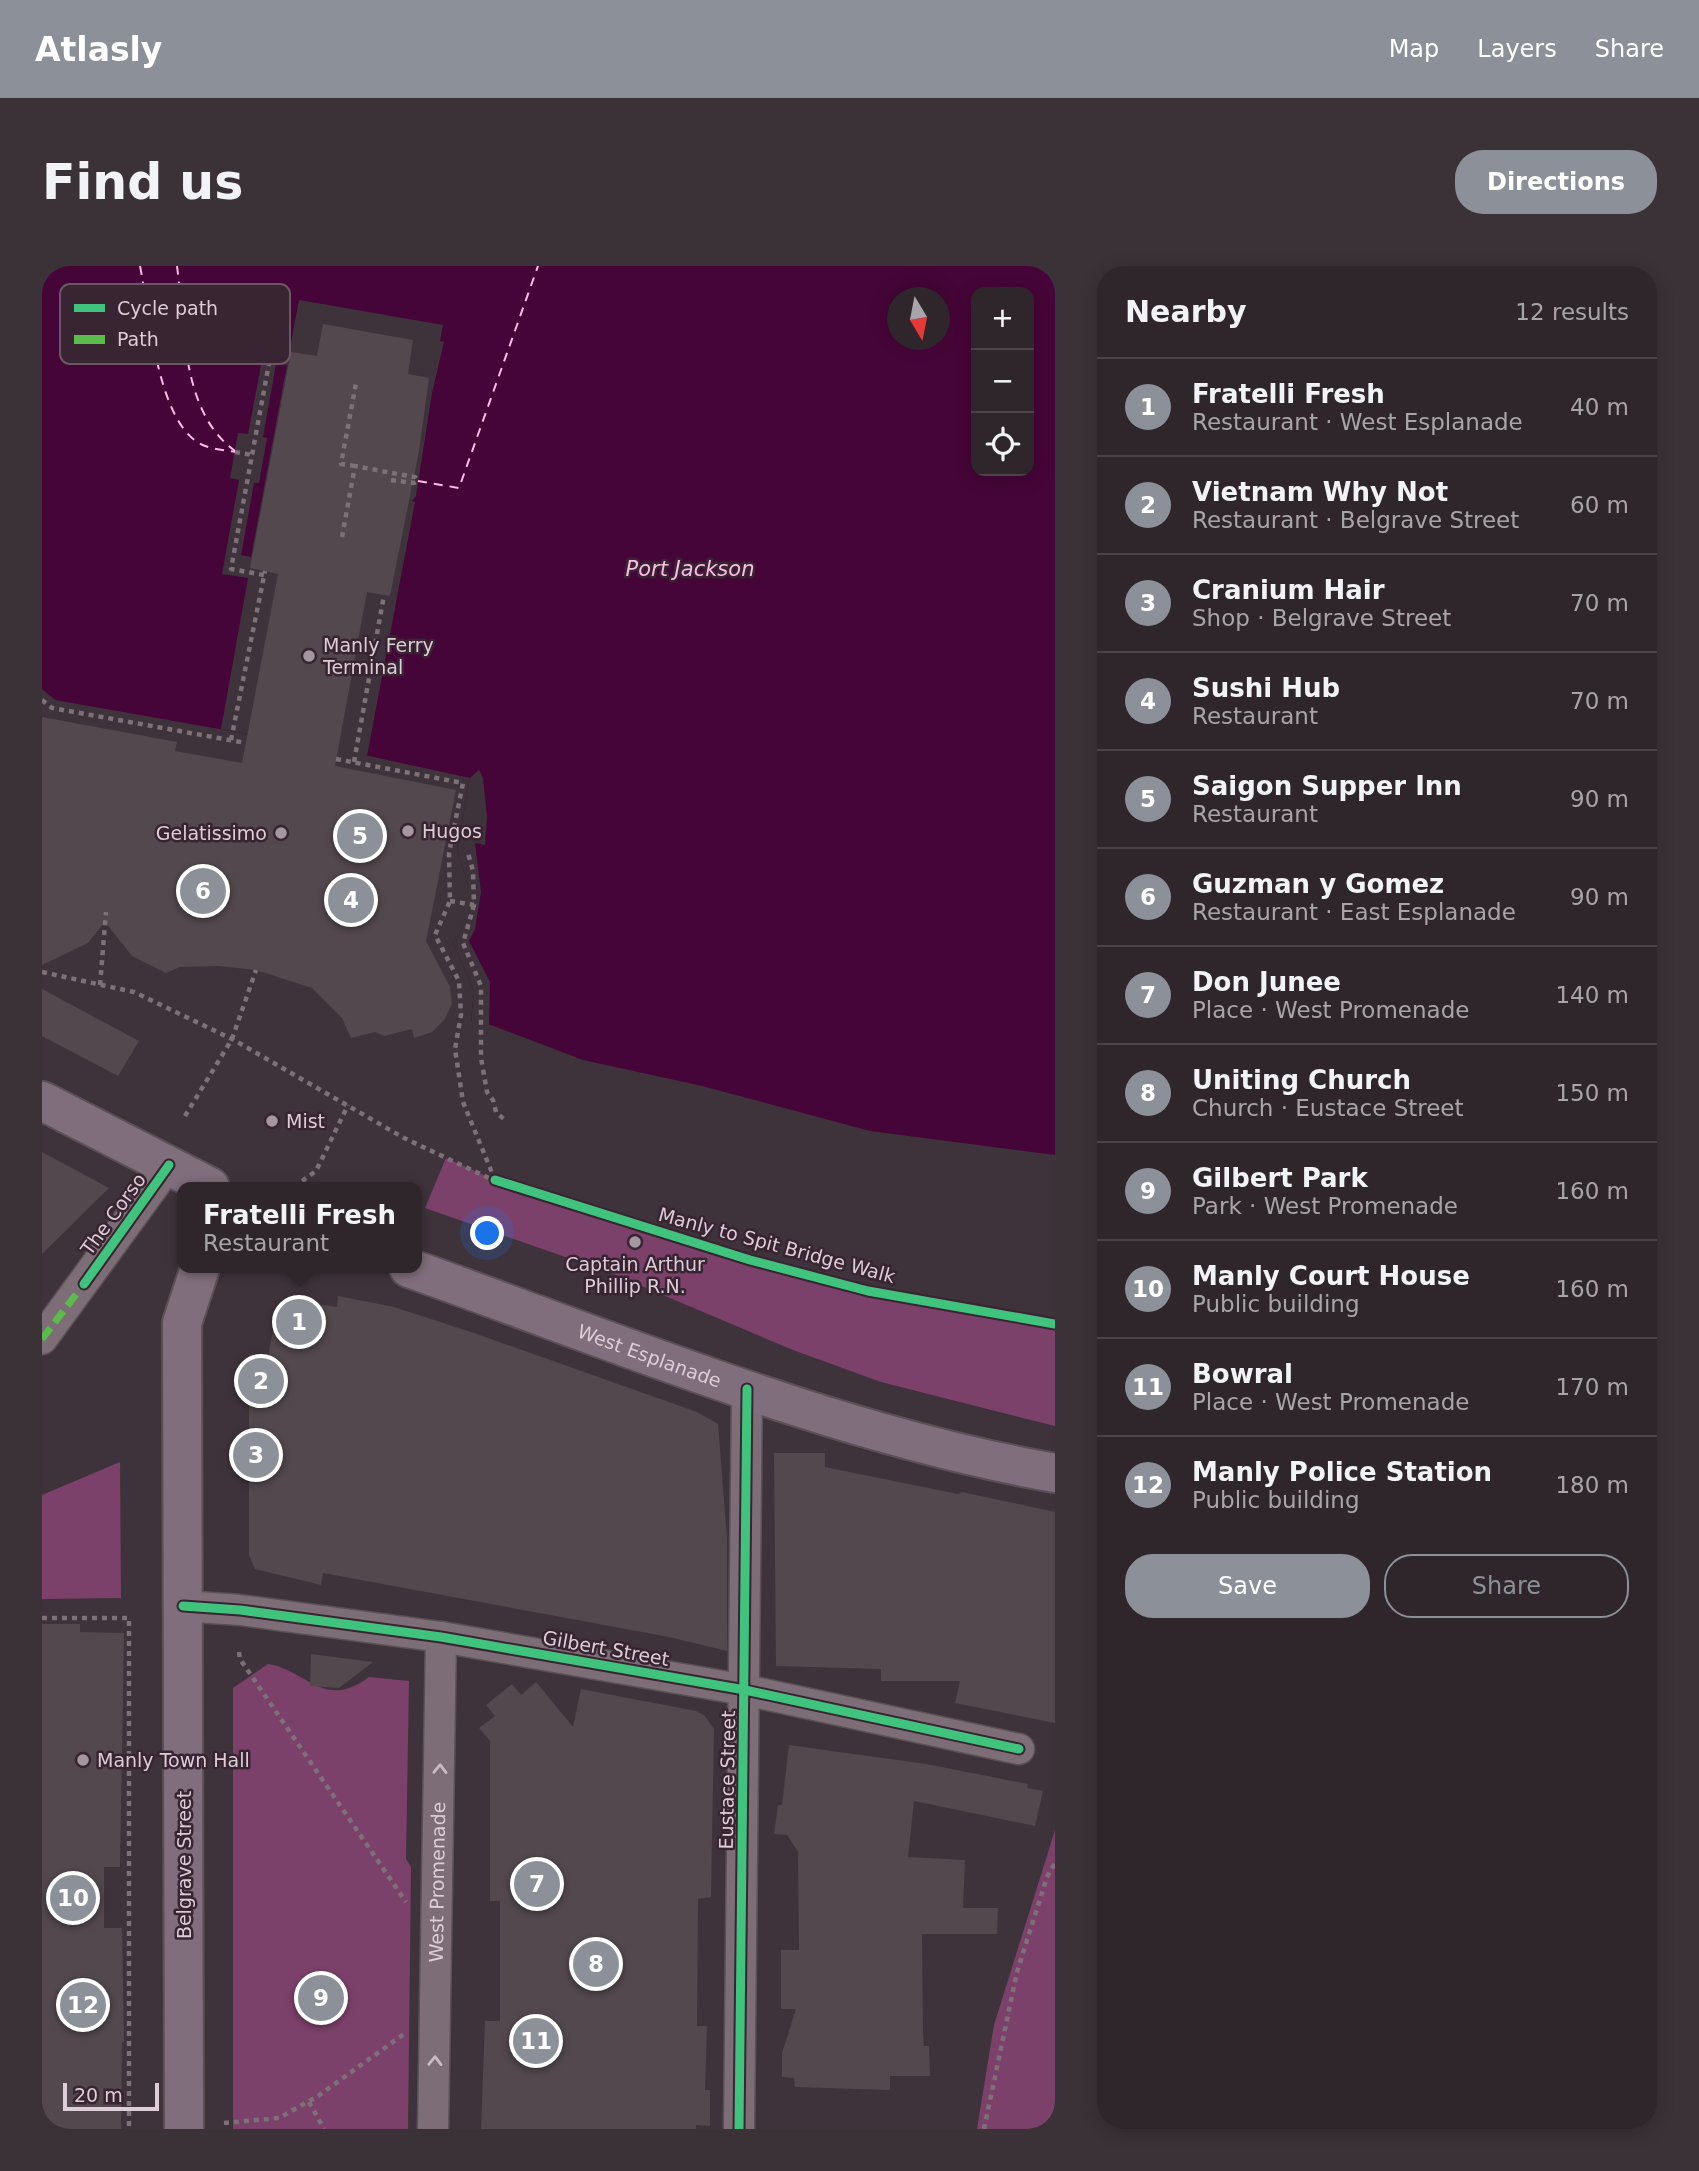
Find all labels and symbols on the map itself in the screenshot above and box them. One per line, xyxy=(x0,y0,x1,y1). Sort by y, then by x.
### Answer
legend xyxy=(60,284,290,364)
north arrow xyxy=(887,287,950,350)
text: Cycle path xyxy=(117,297,218,319)
text: Path xyxy=(117,328,159,350)
water label: Port Jackson xyxy=(626,557,754,581)
place label: Manly Ferry Terminal xyxy=(322,634,434,678)
marker: Manly Ferry Terminal xyxy=(301,648,317,664)
pin: 5 xyxy=(337,810,383,862)
place label: Hugos xyxy=(422,820,482,842)
place label: Gelatissimo xyxy=(156,822,267,844)
marker: Hugos xyxy=(400,823,416,839)
marker: Gelatissimo xyxy=(273,825,289,841)
pin: 6 xyxy=(180,865,226,917)
pin: 4 xyxy=(328,874,374,926)
place label: Mist xyxy=(286,1110,325,1132)
marker: Mist xyxy=(264,1113,280,1129)
street label: The Corso xyxy=(75,1169,150,1260)
street label: Manly to Spit Bridge Walk xyxy=(656,1203,898,1287)
your location xyxy=(470,1216,504,1250)
marker: Captain Arthur Phillip R.N. xyxy=(627,1234,643,1250)
place label: Captain Arthur Phillip R.N. xyxy=(565,1253,705,1297)
pin: 1 xyxy=(276,1296,322,1348)
street label: West Esplanade xyxy=(575,1320,724,1392)
pin: 2 xyxy=(238,1355,284,1407)
pin: 3 xyxy=(233,1429,279,1481)
street label: Gilbert Street xyxy=(541,1626,671,1670)
street label: Eustace Street xyxy=(715,1710,739,1850)
place label: Manly Town Hall xyxy=(97,1749,250,1771)
marker: Manly Town Hall xyxy=(75,1752,91,1768)
one-way arrow xyxy=(432,1763,448,1774)
street label: Belgrave Street xyxy=(173,1791,195,1939)
street label: West Promenade xyxy=(425,1802,449,1963)
pin: 7 xyxy=(514,1858,560,1910)
pin: 10 xyxy=(50,1872,96,1924)
pin: 8 xyxy=(573,1938,619,1990)
pin: 9 xyxy=(298,1972,344,2024)
pin: 12 xyxy=(60,1979,106,2031)
pin: 11 xyxy=(513,2015,559,2067)
one-way arrow xyxy=(427,2055,443,2066)
scale bar xyxy=(63,2080,159,2112)

